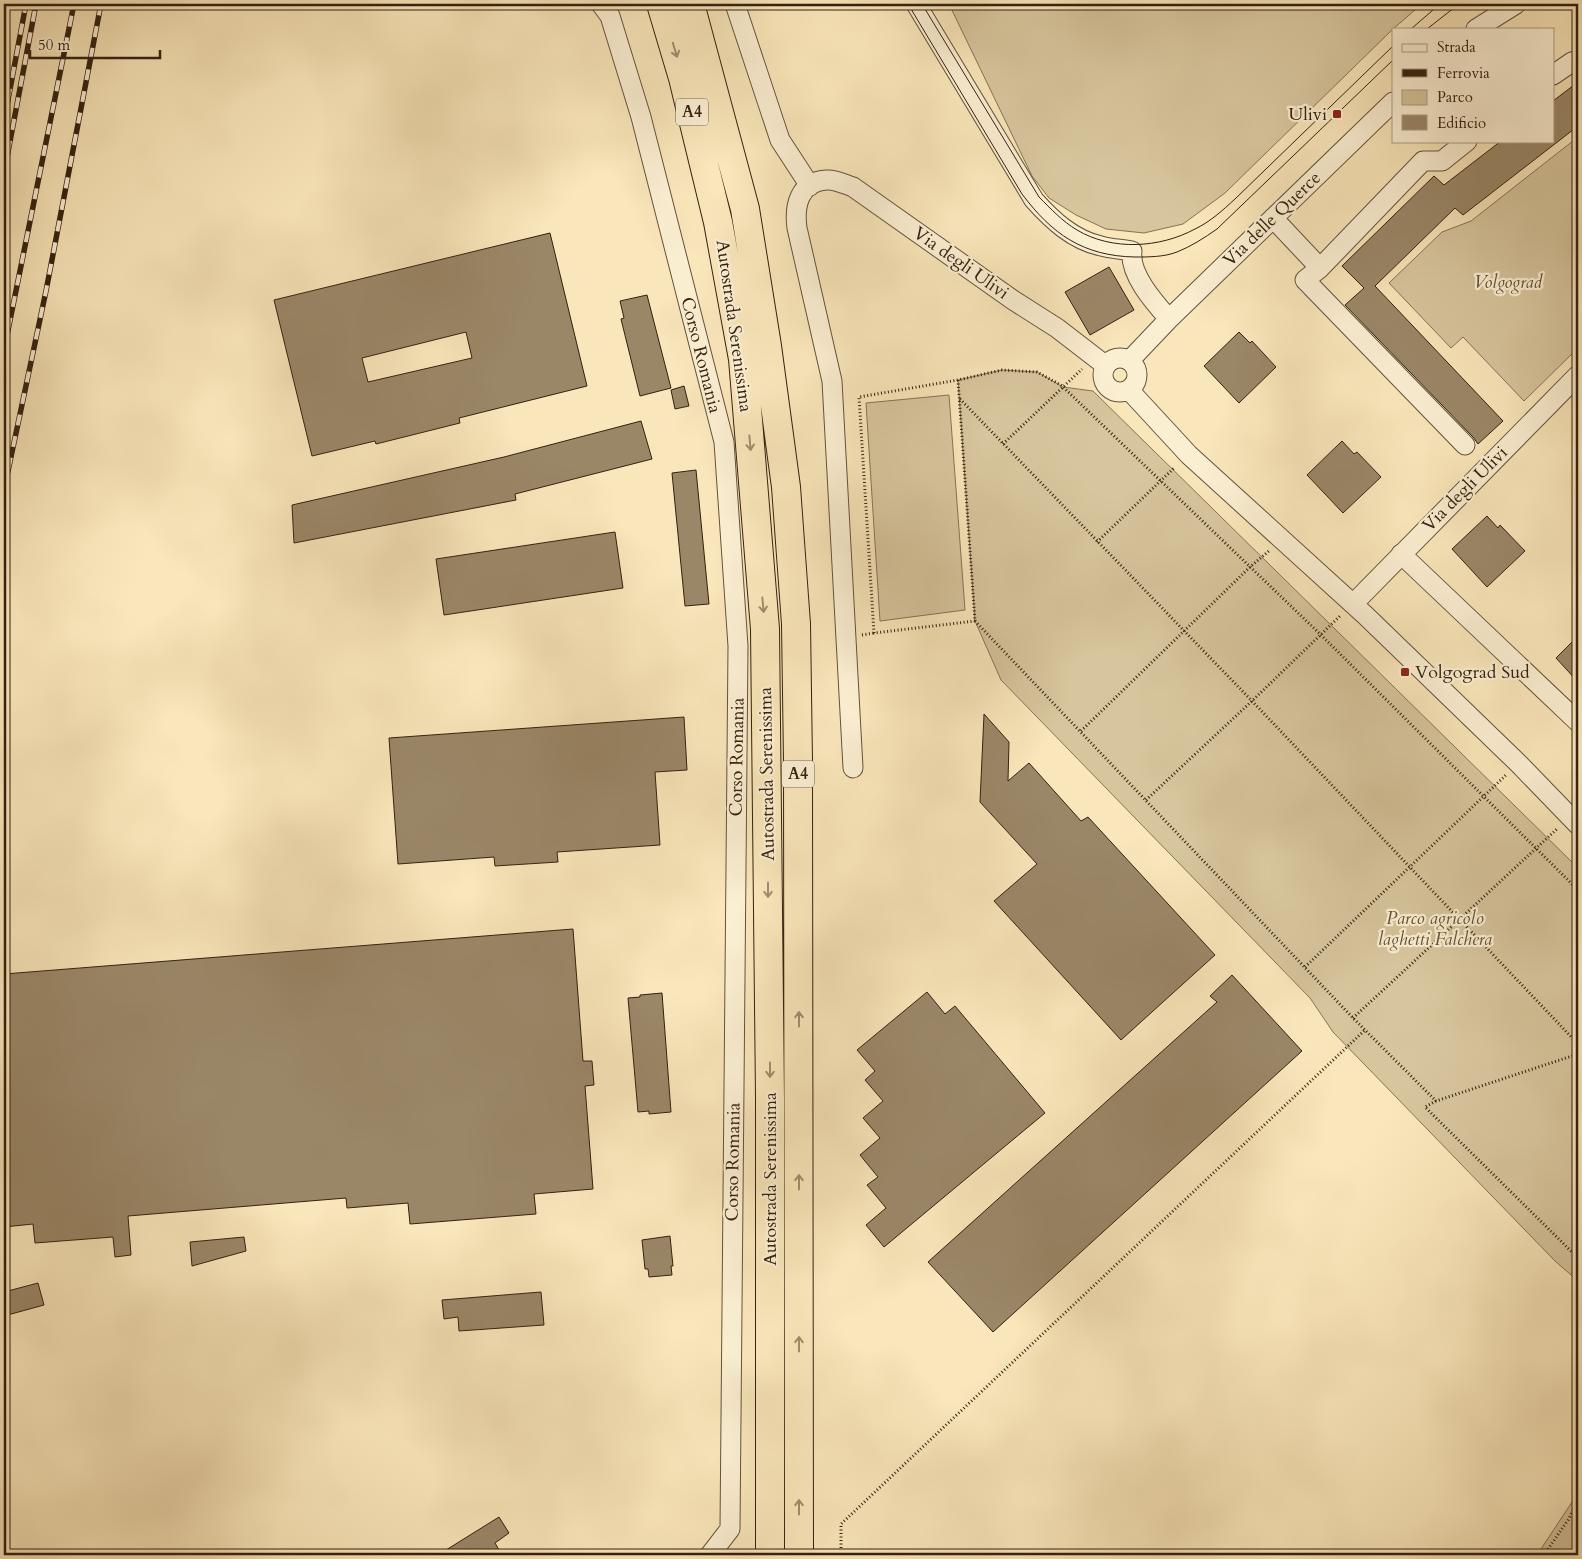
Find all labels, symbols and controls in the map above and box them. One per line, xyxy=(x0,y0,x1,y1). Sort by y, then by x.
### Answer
scale bar xyxy=(30,28,160,60)
legend xyxy=(1392,28,1554,142)
text: 50 m xyxy=(38,35,70,55)
text: Strada xyxy=(1437,37,1476,57)
one-way arrow xyxy=(671,42,681,58)
text: Ferrovia xyxy=(1437,63,1490,83)
text: Parco xyxy=(1437,87,1473,107)
road number: A4 xyxy=(676,98,708,125)
place label: Ulivi xyxy=(1288,102,1327,127)
marker: Ulivi xyxy=(1331,108,1343,120)
text: Edificio xyxy=(1437,113,1486,133)
street label: Via delle Querce xyxy=(1218,166,1326,272)
street label: Via degli Ulivi xyxy=(908,221,1014,305)
street label: Autostrada Serenissima xyxy=(710,238,758,414)
park label: Volgograd xyxy=(1474,270,1544,295)
street label: Corso Romania xyxy=(674,294,728,416)
one-way arrow xyxy=(745,435,755,451)
street label: Via degli Ulivi xyxy=(1417,441,1513,537)
one-way arrow xyxy=(759,597,768,613)
place label: Volgograd Sud xyxy=(1415,660,1530,685)
marker: Volgograd Sud xyxy=(1399,666,1411,678)
street label: Autostrada Serenissima xyxy=(753,687,781,861)
street label: Corso Romania xyxy=(723,697,751,817)
road number: A4 xyxy=(782,761,814,788)
one-way arrow xyxy=(764,882,773,898)
park label: Parco agricolo laghetti Falchera xyxy=(1378,906,1492,952)
one-way arrow xyxy=(794,1011,804,1028)
one-way arrow xyxy=(765,1062,775,1078)
street label: Autostrada Serenissima xyxy=(758,1092,783,1266)
street label: Corso Romania xyxy=(719,1102,747,1222)
one-way arrow xyxy=(794,1174,804,1190)
one-way arrow xyxy=(794,1336,804,1352)
one-way arrow xyxy=(794,1499,804,1515)

